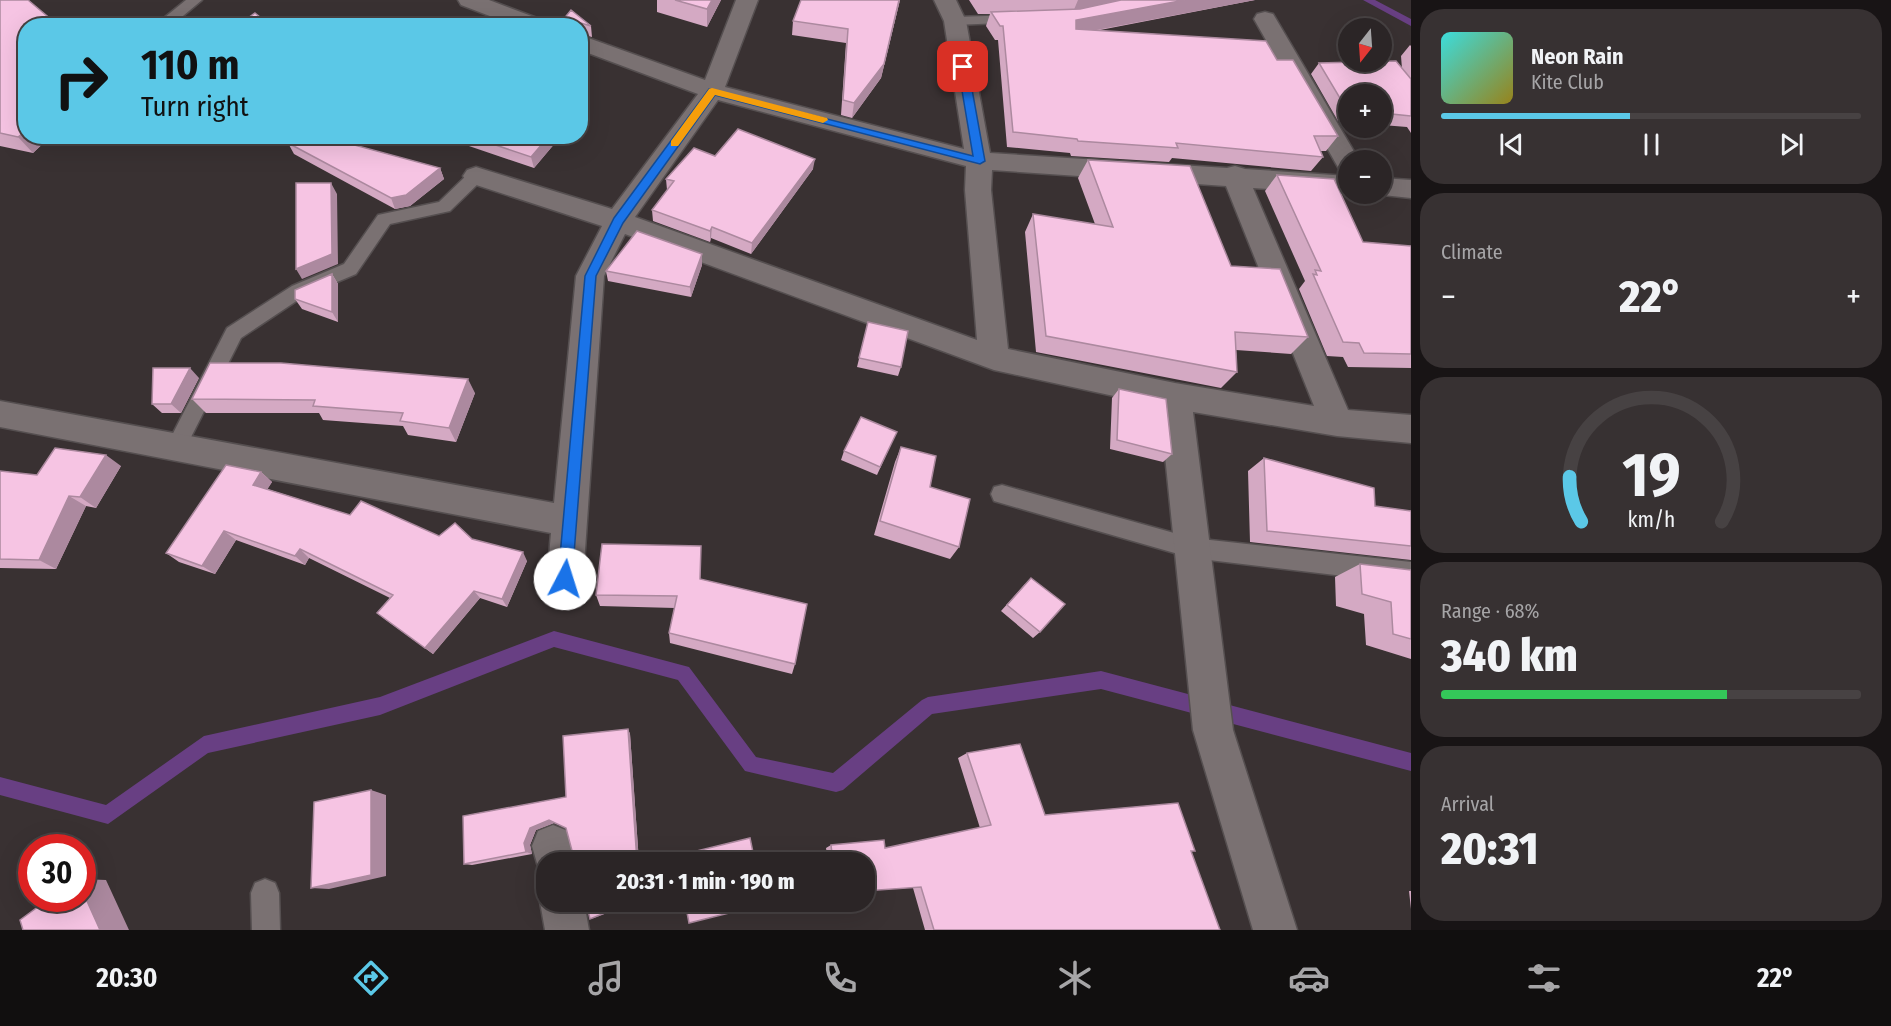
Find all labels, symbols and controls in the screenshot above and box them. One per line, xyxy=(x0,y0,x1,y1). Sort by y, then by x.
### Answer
north arrow xyxy=(1338,18,1392,72)
map controls xyxy=(1338,18,1392,204)
text: 110 m xyxy=(141,40,240,90)
pin xyxy=(937,41,988,92)
icon: right xyxy=(42,42,120,120)
text: Neon Rain xyxy=(1531,43,1624,70)
icon: arrive xyxy=(946,50,979,83)
text: Kite Club xyxy=(1531,70,1604,94)
button: + xyxy=(1338,84,1392,138)
text: Turn right xyxy=(141,91,249,123)
icon: previous xyxy=(1495,128,1528,161)
icon: pause xyxy=(1635,128,1668,161)
icon: next xyxy=(1775,128,1808,161)
button: − xyxy=(1338,150,1392,204)
text: Climate xyxy=(1441,240,1503,264)
text: 22° xyxy=(1619,270,1683,324)
text: − xyxy=(1441,277,1456,317)
text: + xyxy=(1846,277,1861,317)
text: 19 xyxy=(1622,438,1680,513)
text: km/h xyxy=(1627,507,1675,533)
position arrow xyxy=(533,547,597,611)
text: Range · 68% xyxy=(1441,599,1540,623)
text: 340 km xyxy=(1441,629,1578,683)
text: Arrival xyxy=(1441,792,1494,816)
text: 20:31 xyxy=(1441,822,1539,876)
speed limit sign: 30 xyxy=(18,834,96,912)
text: 20:31 · 1 min · 190 m xyxy=(617,868,794,895)
icon: directions xyxy=(350,957,392,999)
icon: music xyxy=(585,957,627,999)
icon: phone xyxy=(819,957,861,999)
icon: climate xyxy=(1054,957,1096,999)
icon: car xyxy=(1288,957,1330,999)
icon: filters xyxy=(1523,957,1565,999)
text: 20:30 xyxy=(96,962,158,994)
text: 22° xyxy=(1757,962,1795,994)

